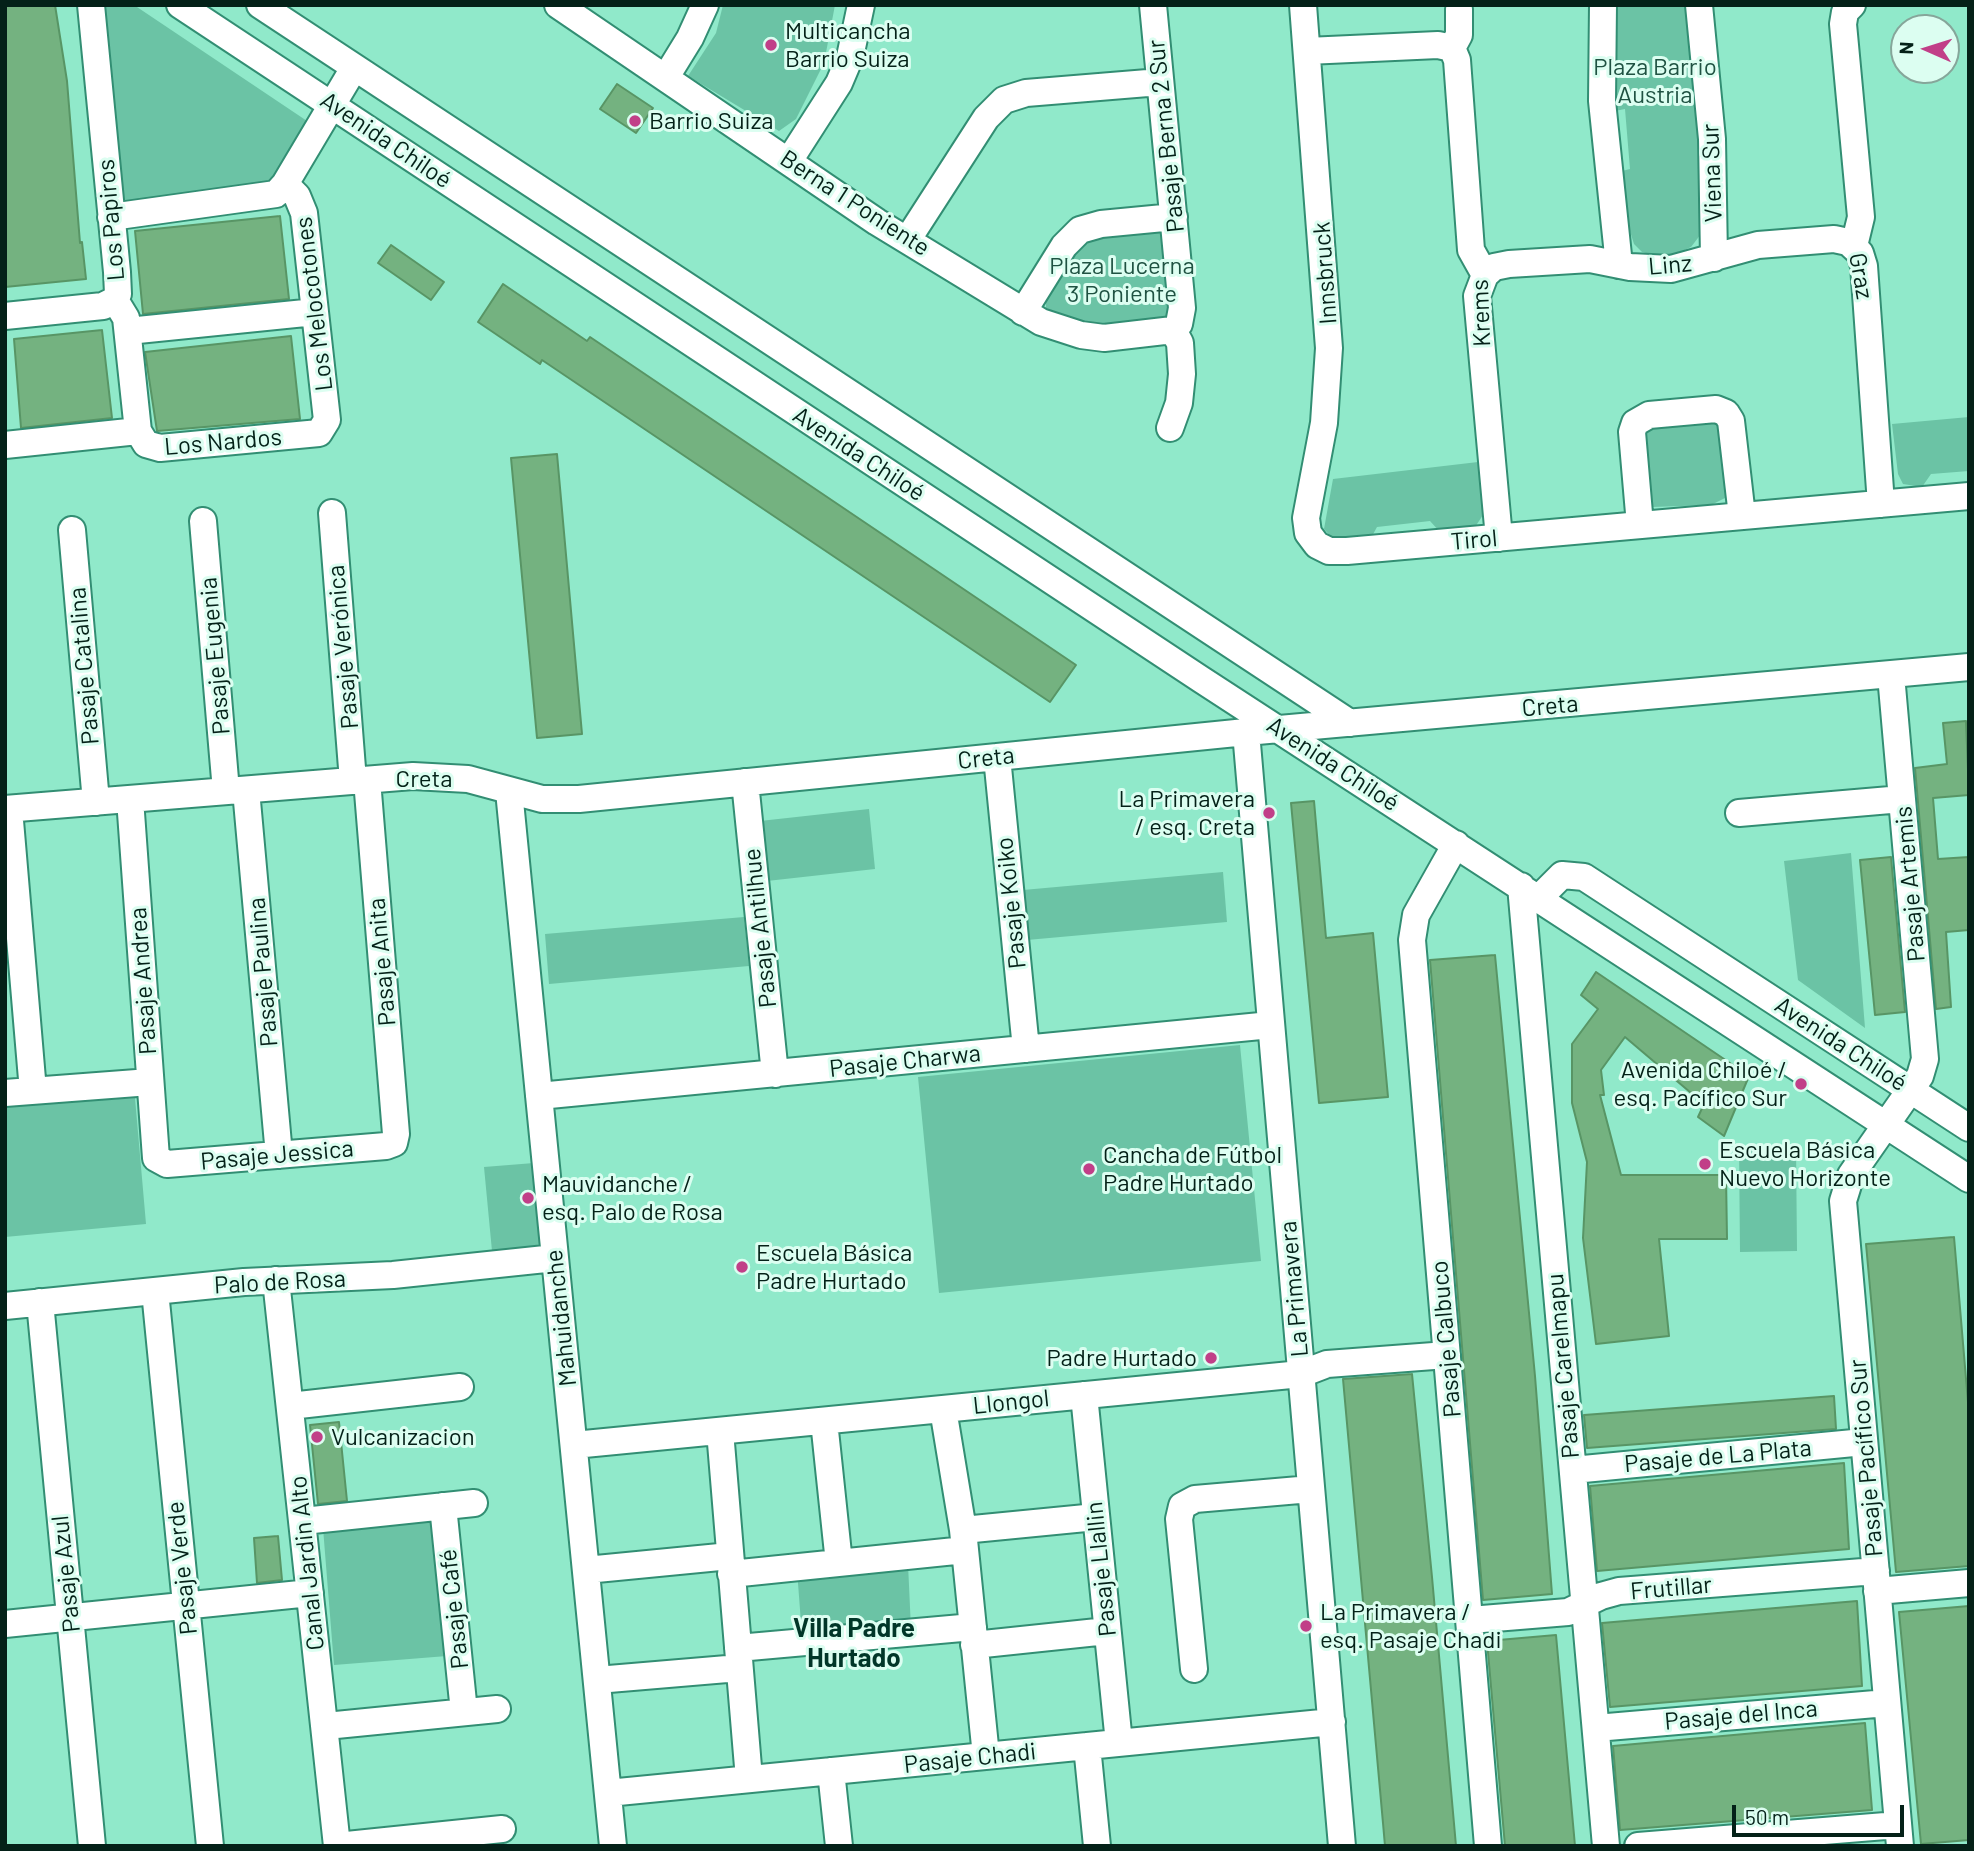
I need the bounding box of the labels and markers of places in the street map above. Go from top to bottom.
place label: Multicancha Barrio Suiza [785,17,911,73]
marker: Multicancha Barrio Suiza [763,37,779,53]
place label: Barrio Suiza [649,107,774,135]
marker: Barrio Suiza [627,113,643,129]
place label: La Primavera / esq. Creta [1119,785,1255,841]
marker: La Primavera / esq. Creta [1261,805,1277,821]
place label: Avenida Chiloé / esq. Pacífico Sur [1614,1056,1787,1112]
marker: Avenida Chiloé / esq. Pacífico Sur [1793,1076,1809,1092]
place label: Escuela Básica Nuevo Horizonte [1719,1136,1891,1192]
place label: Cancha de Fútbol Padre Hurtado [1103,1141,1282,1197]
marker: Escuela Básica Nuevo Horizonte [1697,1156,1713,1172]
marker: Cancha de Fútbol Padre Hurtado [1081,1161,1097,1177]
place label: Mauvidanche / esq. Palo de Rosa [542,1170,723,1226]
marker: Mauvidanche / esq. Palo de Rosa [520,1190,536,1206]
place label: Escuela Básica Padre Hurtado [756,1239,912,1295]
marker: Escuela Básica Padre Hurtado [734,1259,750,1275]
place label: Padre Hurtado [1046,1344,1197,1372]
marker: Padre Hurtado [1203,1350,1219,1366]
place label: Vulcanizacion [331,1423,475,1451]
marker: Vulcanizacion [309,1429,325,1445]
place label: La Primavera / esq. Pasaje Chadi [1320,1598,1502,1654]
marker: La Primavera / esq. Pasaje Chadi [1298,1618,1314,1634]

